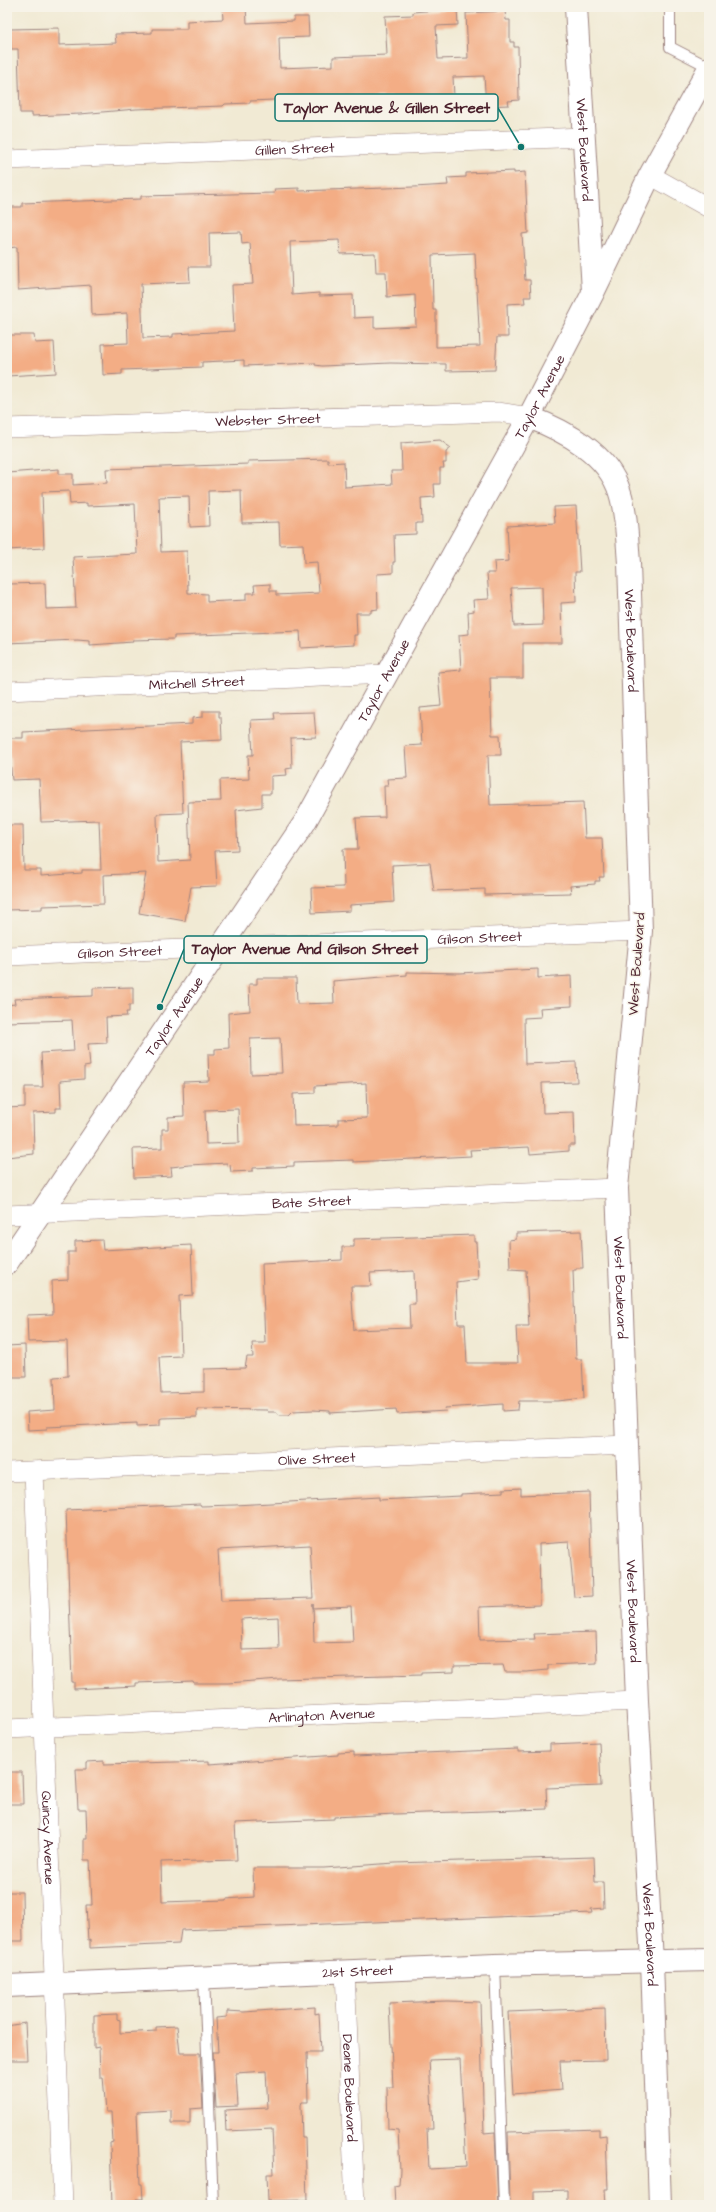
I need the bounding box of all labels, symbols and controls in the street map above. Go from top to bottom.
callout: Taylor Avenue & Gillen Street [275,94,498,121]
text: Taylor Avenue & Gillen Street [283,98,491,120]
street label: West Boulevard [570,98,597,202]
street label: Gillen Street [255,138,335,161]
street label: Taylor Avenue [510,351,571,443]
street label: Webster Street [215,409,321,432]
street label: West Boulevard [619,589,642,692]
street label: Taylor Avenue [353,635,415,726]
street label: Mitchell Street [148,671,246,696]
street label: West Boulevard [623,912,651,1016]
street label: Gilson Street [437,927,523,950]
callout: Taylor Avenue And Gilson Street [184,936,427,963]
text: Taylor Avenue And Gilson Street [191,939,419,961]
street label: Gilson Street [77,941,163,964]
street label: Taylor Avenue [141,972,209,1061]
street label: Bate Street [272,1191,352,1214]
street label: West Boulevard [608,1235,632,1339]
street label: Olive Street [278,1448,356,1471]
street label: West Boulevard [620,1559,644,1663]
street label: Arlington Avenue [268,1704,376,1728]
street label: Quincy Avenue [36,1790,59,1885]
street label: West Boulevard [637,1883,662,1986]
street label: 21st Street [322,1960,394,1983]
street label: Deane Boulevard [337,2034,361,2142]

